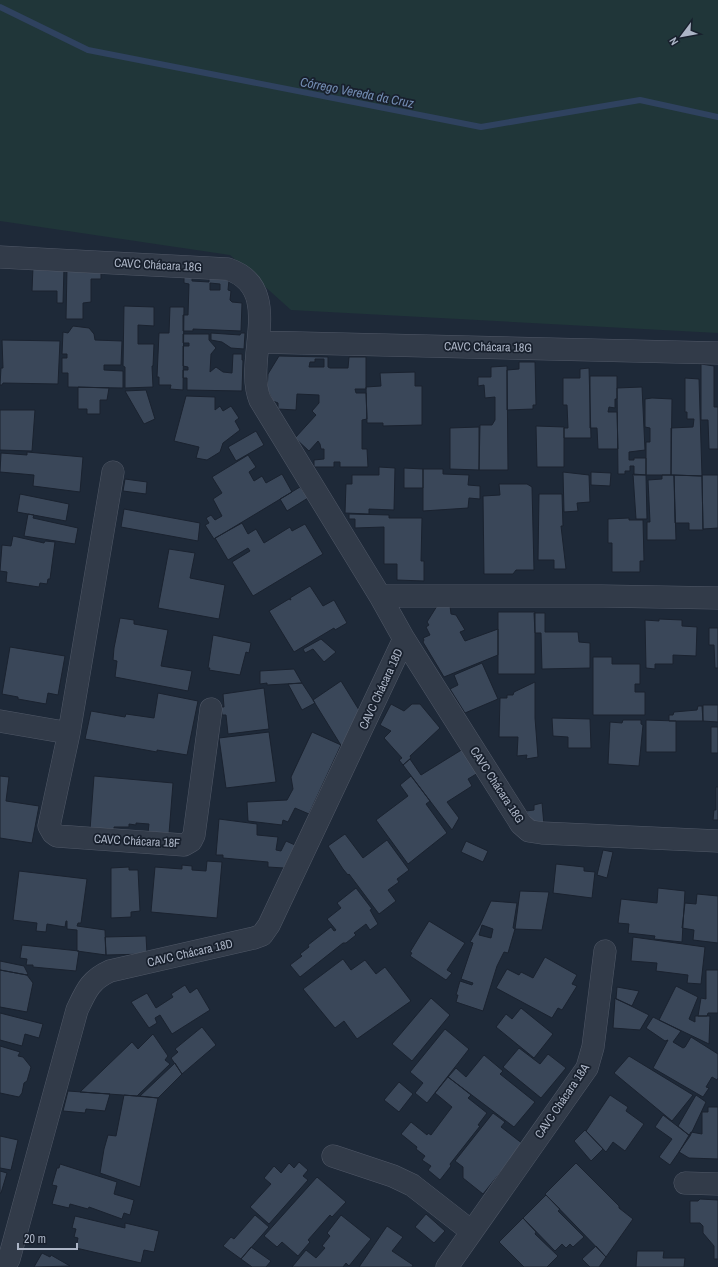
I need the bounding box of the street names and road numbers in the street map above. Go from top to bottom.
street label: CAVC Chácara 18G [114,255,202,275]
street label: CAVC Chácara 18G [444,338,532,356]
street label: CAVC Chácara 18D [355,646,407,732]
street label: CAVC Chácara 18G [466,744,528,826]
street label: CAVC Chácara 18F [94,831,180,851]
street label: CAVC Chácara 18D [146,935,234,971]
street label: CAVC Chácara 18A [531,1060,593,1141]

